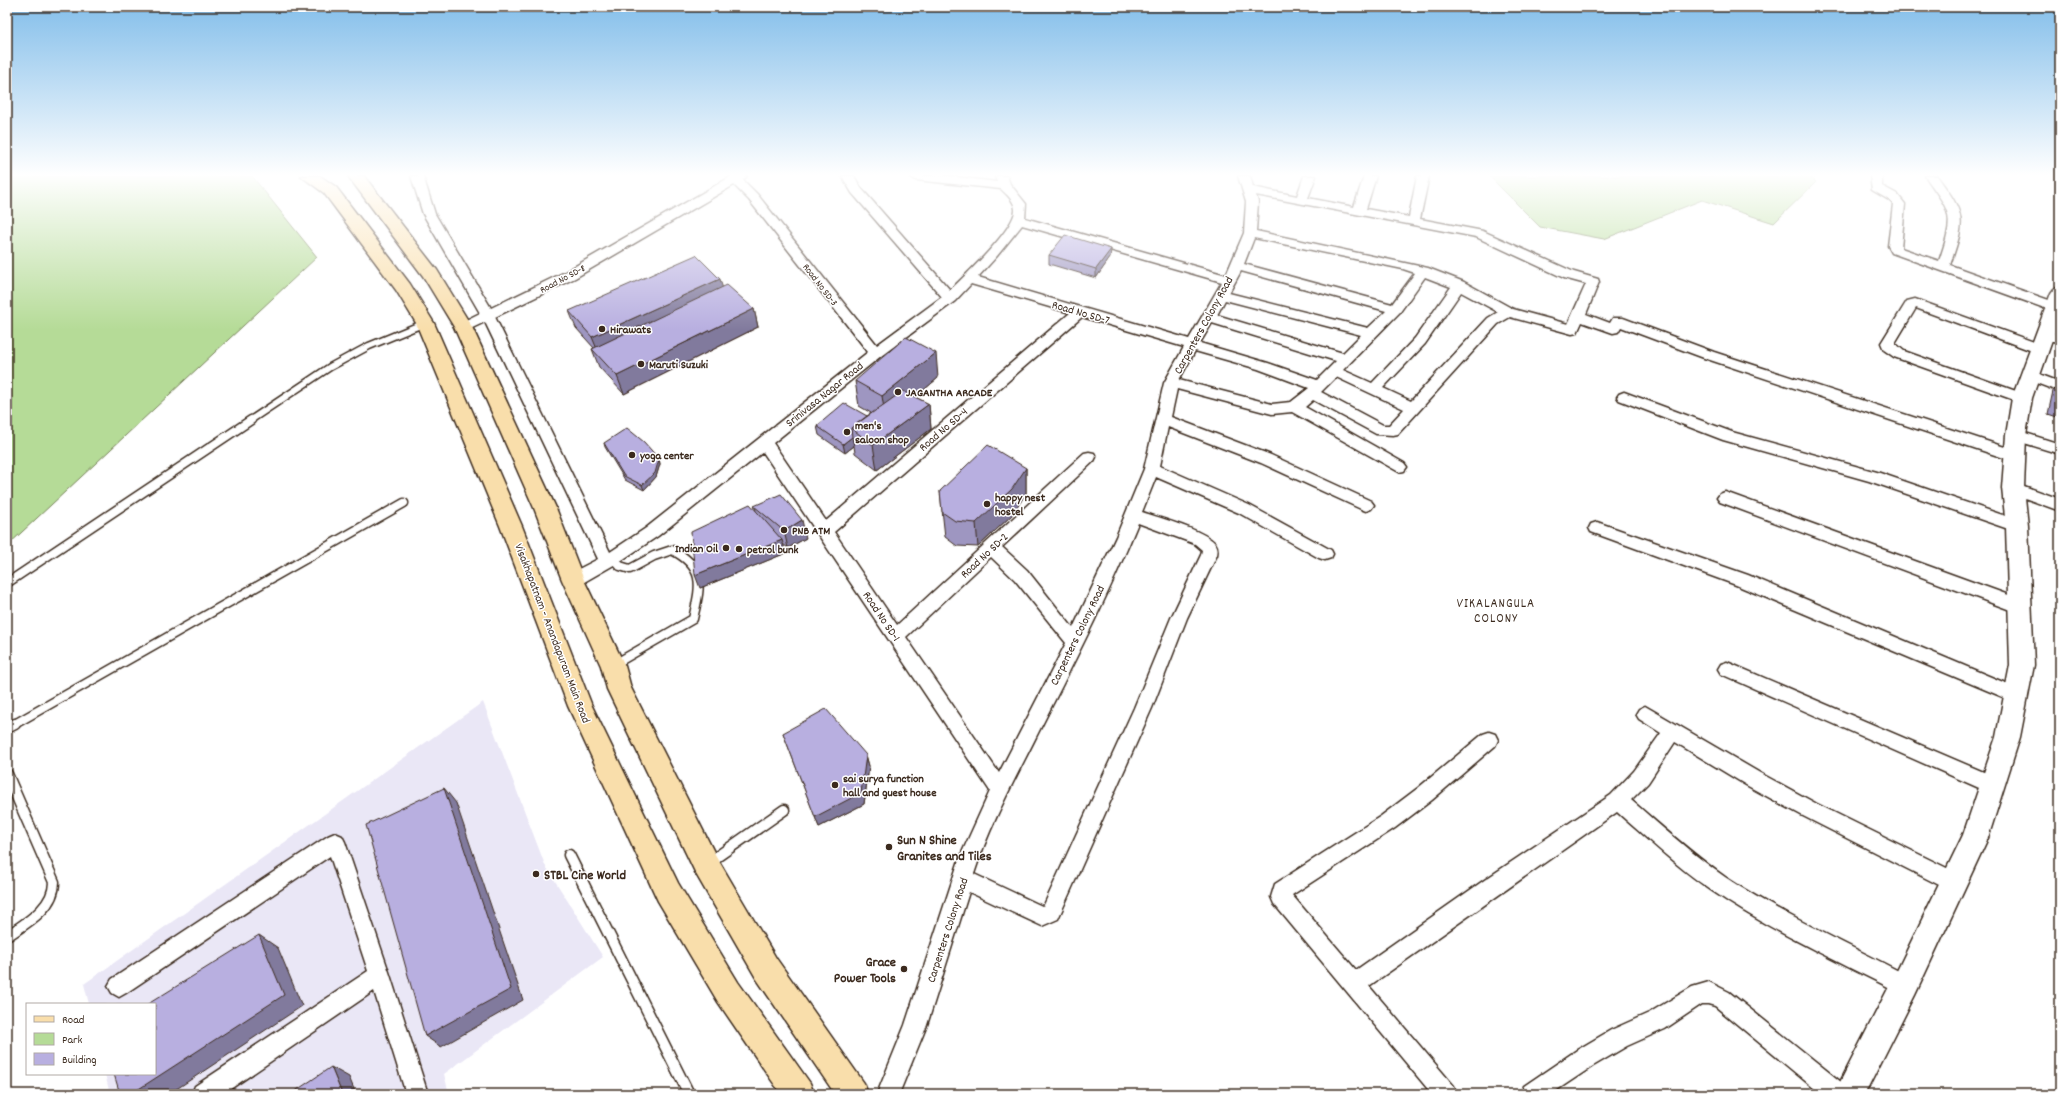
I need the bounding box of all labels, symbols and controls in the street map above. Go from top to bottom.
street label: Road No SD-3 [798,261,840,309]
street label: Road No SD-8 [538,262,588,298]
street label: Carpenters Colony Road [1170,274,1238,378]
street label: Road No SD-7 [1050,297,1112,330]
place label: Hirawats [610,322,651,339]
marker: Hirawats [597,324,607,334]
place label: Maruti Suzuki [649,357,709,374]
street label: Srinivasa Nagar Road [782,358,868,432]
marker: Maruti Suzuki [636,359,646,369]
place label: JAGANTHA ARCADE [906,385,993,402]
marker: JAGANTHA ARCADE [893,387,903,397]
street label: Road No SD-4 [916,404,972,456]
place label: men's saloon shop [855,418,909,449]
marker: men's saloon shop [842,427,852,437]
place label: yoga center [640,448,694,465]
marker: yoga center [627,450,637,460]
place label: happy nest hostel [995,490,1046,521]
marker: happy nest hostel [982,499,992,509]
place label: PNB ATM [792,523,830,540]
marker: PNB ATM [779,525,789,535]
street label: Road No SD-2 [957,529,1013,583]
street label: Visakhapatnam - Anandapuram Main Road [509,541,594,726]
place label: Indian Oil [675,541,718,558]
place label: petrol bunk [747,542,799,559]
marker: Indian Oil [721,543,731,553]
marker: petrol bunk [734,544,744,554]
street label: Carpenters Colony Road [1047,583,1110,689]
street label: Road No SD-1 [858,588,904,645]
district label: VIKALANGULA COLONY [1457,595,1535,629]
place label: sai surya function hall and guest house [843,771,937,802]
marker: sai surya function hall and guest house [830,780,840,790]
place label: Sun N Shine Granites and Tiles [897,831,992,867]
marker: Sun N Shine Granites and Tiles [884,842,894,852]
place label: STBL Cine World [544,866,626,886]
marker: STBL Cine World [531,869,541,879]
street label: Carpenters Colony Road [923,876,973,985]
place label: Grace Power Tools [834,953,896,989]
marker: Grace Power Tools [899,964,909,974]
legend [26,1003,156,1075]
text: Road [62,1012,84,1029]
text: Park [62,1032,83,1049]
text: Building [62,1052,97,1069]

